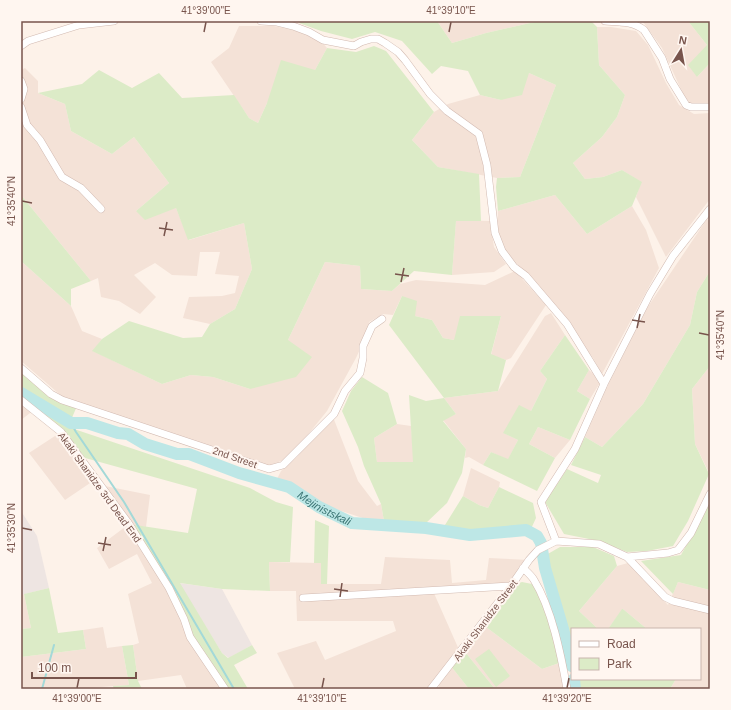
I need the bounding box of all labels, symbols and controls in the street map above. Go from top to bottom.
text: 41°39'00"E [181,5,231,16]
text: 41°39'10"E [426,5,476,16]
north arrow [661,30,701,70]
text: N [678,34,688,47]
text: 41°35'40"N [6,176,17,226]
text: 41°35'40"N [715,310,726,360]
street label: Akaki Shanidze 3rd Dead End [56,430,143,544]
street label: 2nd Street [211,445,259,470]
water label: Mejinistskali [295,489,354,528]
text: 41°35'30"N [6,503,17,553]
street label: Akaki Shanidze Street [451,578,520,663]
legend [571,628,701,680]
text: Road [607,637,636,651]
scale bar [32,654,136,680]
text: Park [607,657,633,671]
text: 100 m [38,661,71,675]
text: 41°39'00"E [52,693,102,704]
text: 41°39'10"E [297,693,347,704]
text: 41°39'20"E [542,693,592,704]

